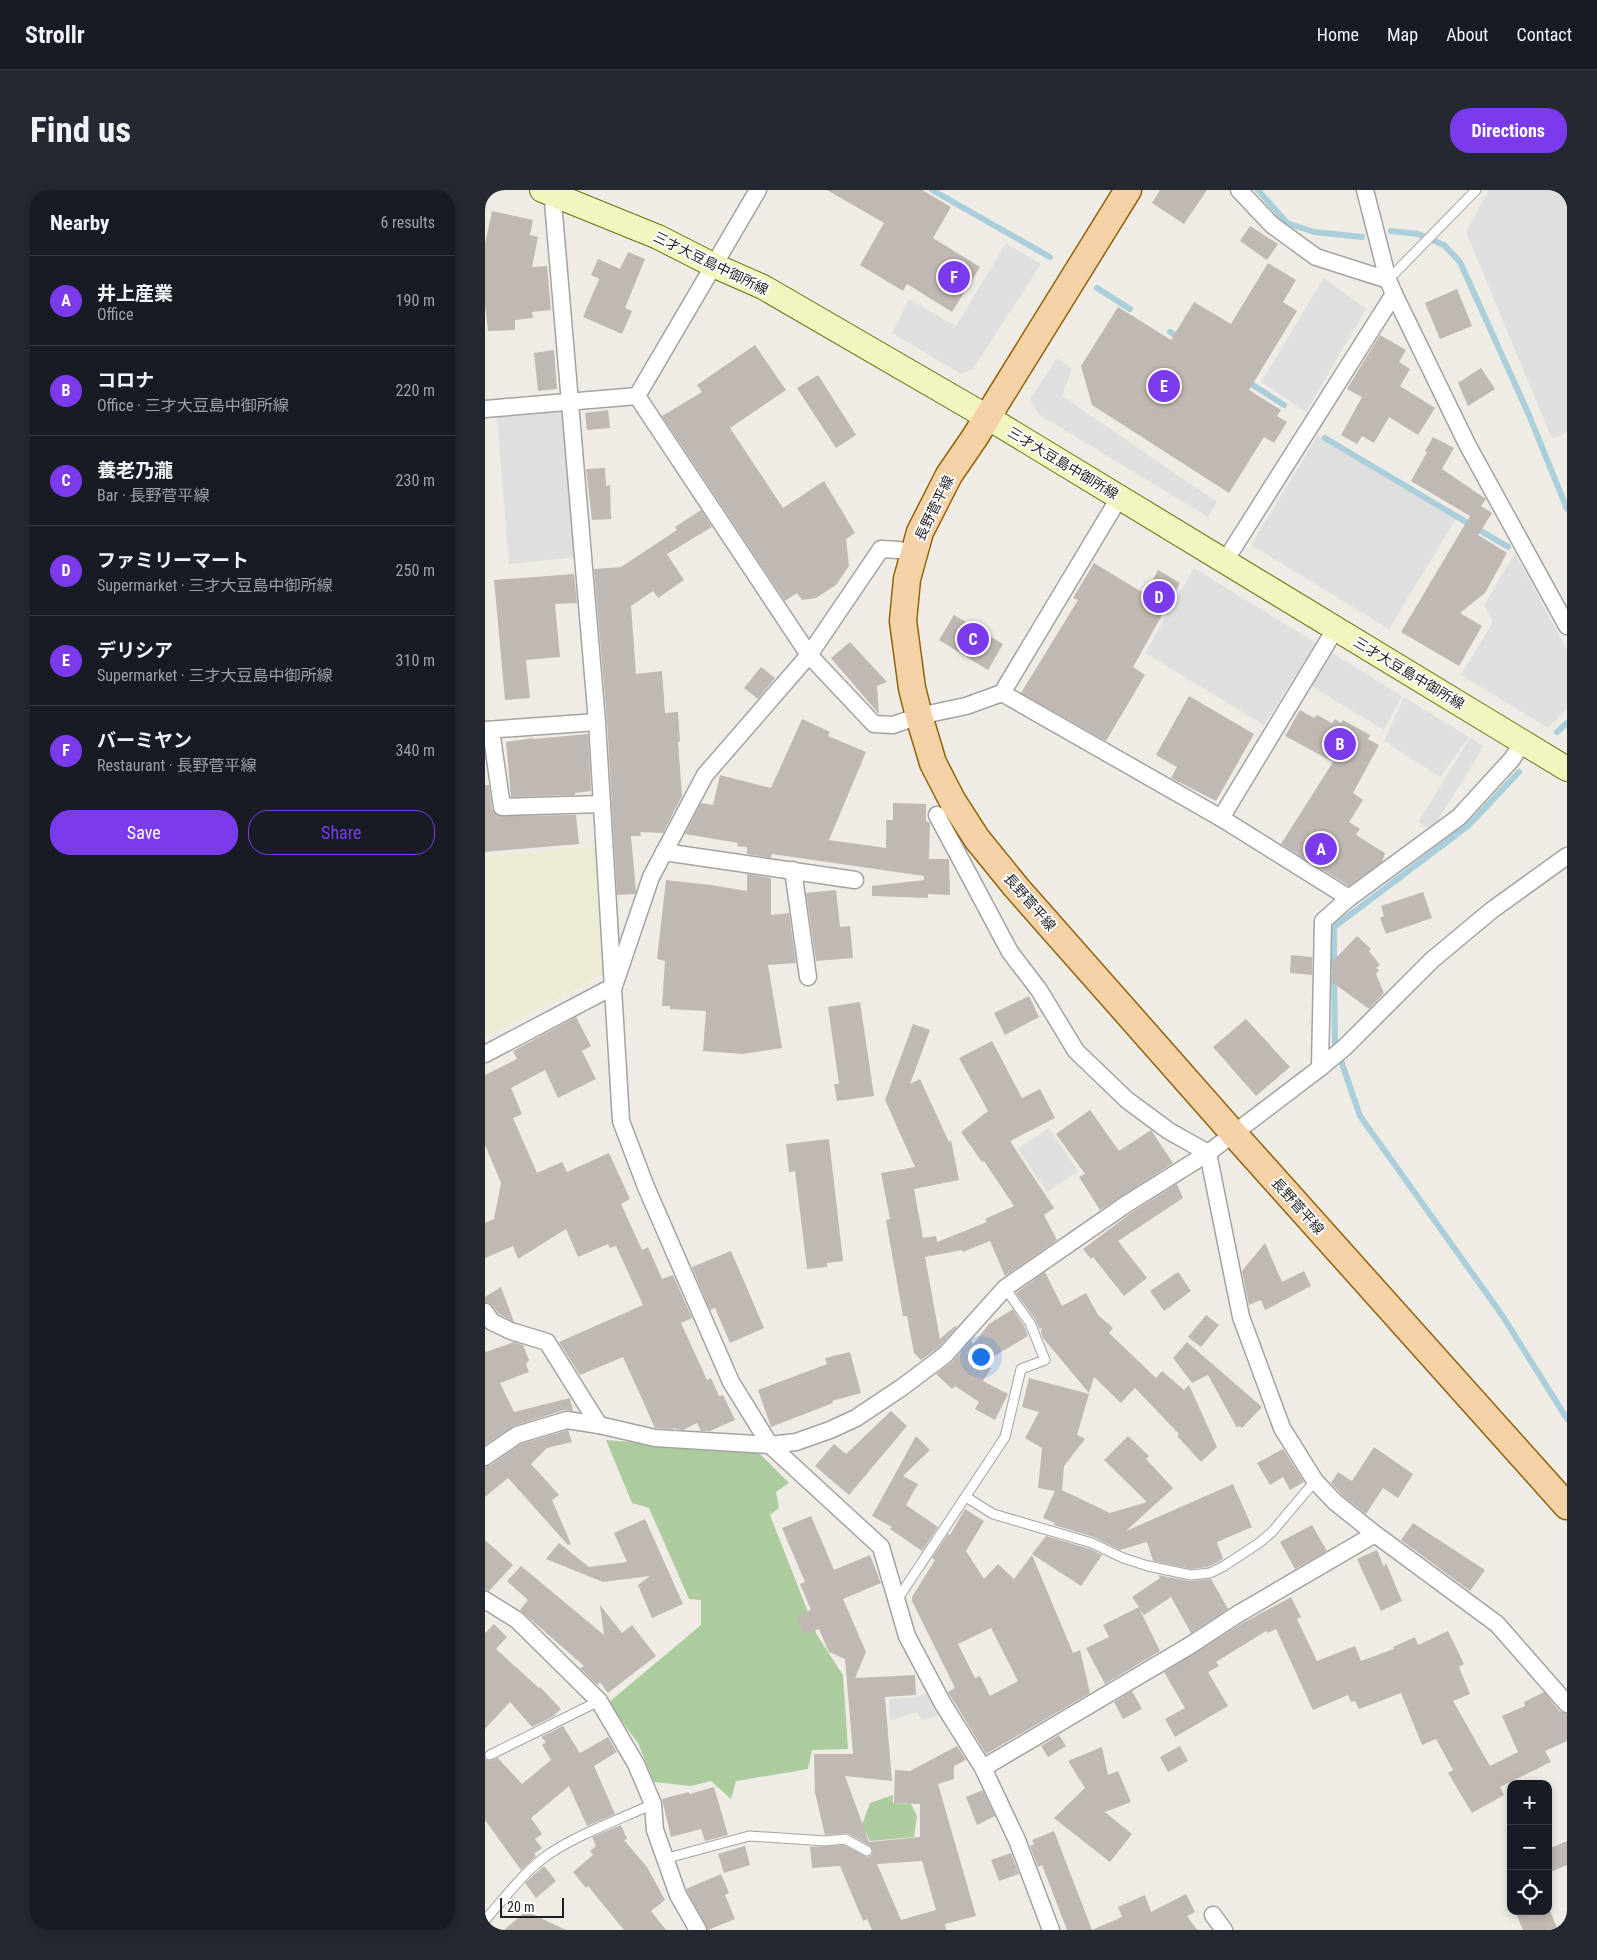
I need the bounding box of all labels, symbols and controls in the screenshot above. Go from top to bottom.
text: Strollr [25,21,85,49]
text: Home [1317,24,1359,45]
text: Map [1387,24,1418,45]
text: About [1446,24,1488,45]
text: Contact [1516,24,1572,45]
button: Directions [1450,108,1567,153]
text: Find us [30,110,131,151]
text: Nearby [50,211,109,235]
text: 6 results [380,213,435,232]
street label: 三才大豆島中御所線 [651,228,771,298]
pin: F [938,258,970,296]
text: 井上産業 [97,282,173,305]
text: A [61,291,71,310]
text: 190 m [396,291,435,310]
text: Office [97,305,133,324]
pin: E [1148,367,1180,405]
text: コロナ [97,369,154,392]
text: B [62,381,70,400]
text: 220 m [396,381,435,400]
text: Office · 三才大豆島中御所線 [97,396,289,415]
street label: 三才大豆島中御所線 [1005,424,1121,502]
text: 養老乃瀧 [97,459,173,482]
text: C [61,471,71,490]
text: 230 m [396,471,435,490]
street label: 長野菅平線 [911,473,957,543]
text: Bar · 長野菅平線 [97,486,210,505]
text: ファミリーマート [97,549,249,572]
text: D [61,561,71,580]
text: 250 m [396,561,435,580]
text: Supermarket · 三才大豆島中御所線 [97,576,332,595]
pin: D [1143,578,1175,616]
pin: C [957,620,989,658]
street label: 三才大豆島中御所線 [1351,634,1467,712]
text: デリシア [97,639,173,662]
text: E [62,651,70,670]
text: 310 m [396,651,435,670]
text: Supermarket · 三才大豆島中御所線 [97,666,332,685]
pin: B [1324,725,1356,763]
text: バーミヤン [97,729,192,752]
text: F [62,741,70,760]
text: 340 m [396,741,435,760]
text: Restaurant · 長野菅平線 [97,756,256,775]
button: Save [50,810,238,855]
button: Share [248,810,435,855]
pin: A [1305,830,1337,868]
street label: 長野菅平線 [1001,870,1059,934]
street label: 長野菅平線 [1269,1175,1327,1237]
your location [968,1344,994,1370]
map controls [1507,1780,1552,1915]
button: + [1507,1780,1552,1825]
button: − [1507,1825,1552,1870]
button: locate [1507,1870,1552,1915]
scale bar [500,1895,564,1918]
text: 20 m [507,1899,535,1915]

